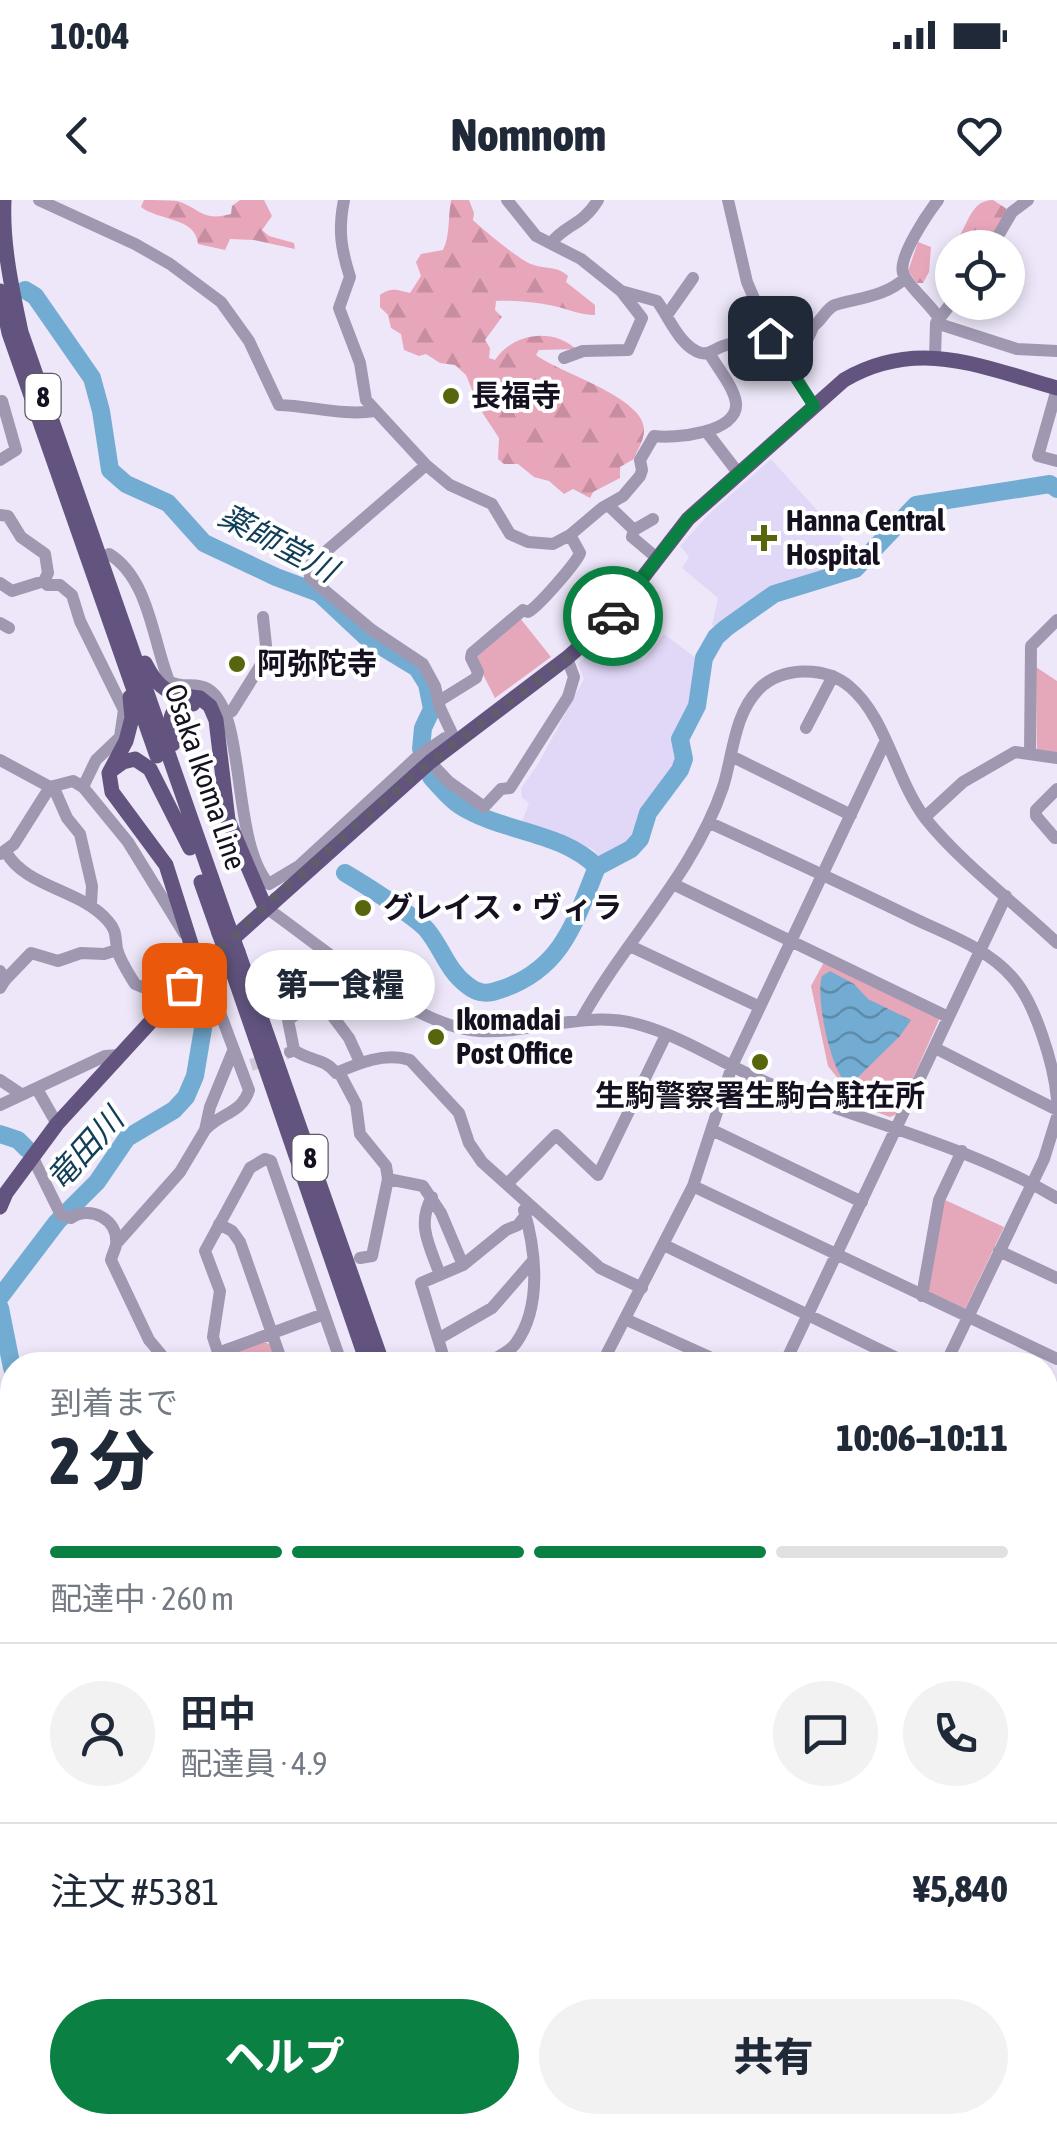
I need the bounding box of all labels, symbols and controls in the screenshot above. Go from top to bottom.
text: 10:04 [50,14,130,57]
icon: back [50,108,105,163]
icon: heart [952,108,1007,163]
text: Nomnom [451,109,606,161]
map controls [935,230,1025,320]
button: locate [935,230,1025,320]
pin [728,296,813,381]
icon: home [743,311,798,366]
road number: 8 [26,374,60,420]
place label: 長福寺 [471,378,561,412]
marker: 長福寺 [440,385,462,407]
water label: 薬師堂川 [213,496,346,590]
place label: Hanna Central Hospital [786,503,946,571]
marker: Hanna Central Hospital [751,525,777,551]
courier [563,566,663,666]
icon: car [586,589,641,644]
place label: 阿弥陀寺 [257,646,377,680]
marker: 阿弥陀寺 [226,653,248,675]
street label: Osaka Ikoma Line [158,679,254,874]
place label: グレイス・ヴィラ [383,890,622,924]
marker: グレイス・ヴィラ [352,897,374,919]
pin [142,943,227,1028]
callout: 第一食糧 [244,950,434,1020]
icon: bag [157,958,212,1013]
text: 第一食糧 [276,966,404,1003]
place label: Ikomadai Post Office [456,1002,573,1070]
marker: Ikomadai Post Office [425,1026,447,1048]
marker: 生駒警察署生駒台駐在所 [749,1051,771,1073]
place label: 生駒警察署生駒台駐在所 [595,1078,925,1112]
water label: 竜田川 [39,1098,132,1197]
road number: 8 [292,1135,328,1181]
text: 到着まで [50,1384,178,1421]
text: 10:06–10:11 [836,1416,1008,1459]
text: 2 分 [50,1423,154,1498]
text: 配達中 · 260 m [50,1580,234,1617]
button: person [50,1681,155,1786]
button: chat [773,1681,878,1786]
button: phone [903,1681,1008,1786]
text: 田中 [180,1692,256,1735]
text: 配達員 · 4.9 [180,1745,327,1782]
text: ¥5,840 [913,1867,1008,1910]
text: 注文 #5381 [50,1870,219,1913]
button: ヘルプ [50,1999,519,2114]
button: 共有 [539,1999,1008,2114]

